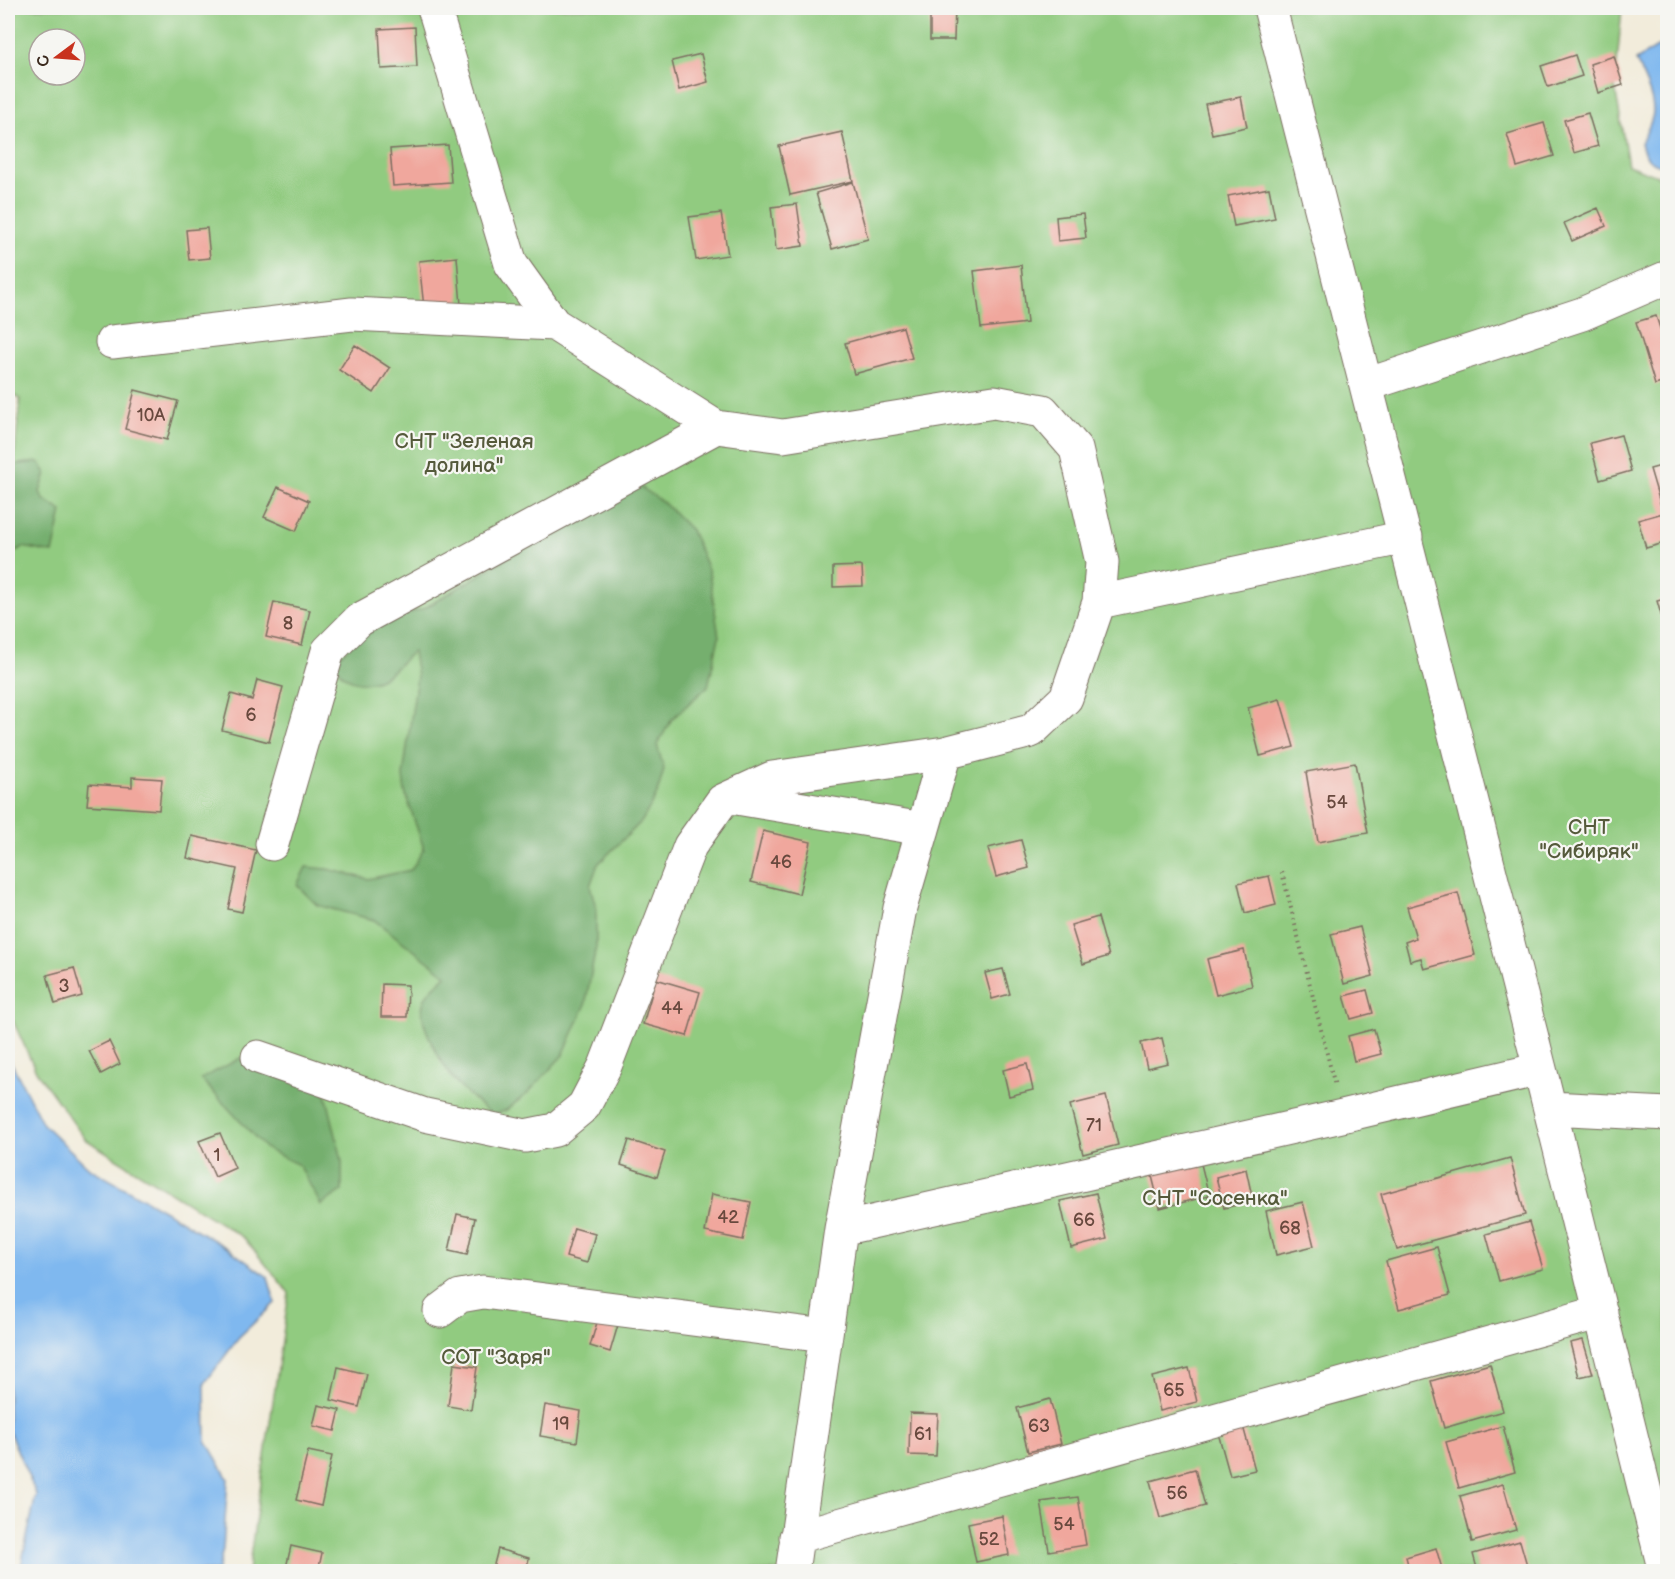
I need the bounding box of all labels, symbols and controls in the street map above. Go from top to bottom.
north arrow [27,27,87,87]
text: С [33,53,55,69]
house number: 10А [137,405,165,426]
park label: СНТ "Зеленая долина" [394,429,534,478]
house number: 8 [283,613,293,634]
house number: 6 [246,705,257,726]
house number: 54 [1326,792,1348,813]
park label: СНТ "Сибиряк" [1539,815,1639,864]
house number: 46 [770,852,792,873]
house number: 3 [58,976,70,997]
house number: 44 [661,998,683,1019]
house number: 71 [1086,1115,1102,1136]
house number: 1 [214,1145,220,1166]
park label: СНТ "Сосенка" [1142,1186,1288,1211]
house number: 42 [717,1207,739,1228]
house number: 66 [1073,1210,1095,1231]
house number: 68 [1279,1218,1301,1239]
park label: СОТ "Заря" [441,1345,551,1370]
house number: 65 [1163,1380,1185,1401]
house number: 19 [552,1414,570,1435]
house number: 63 [1028,1416,1050,1437]
house number: 61 [914,1424,932,1445]
house number: 56 [1166,1483,1188,1504]
house number: 54 [1053,1514,1075,1535]
house number: 52 [979,1529,1000,1550]

